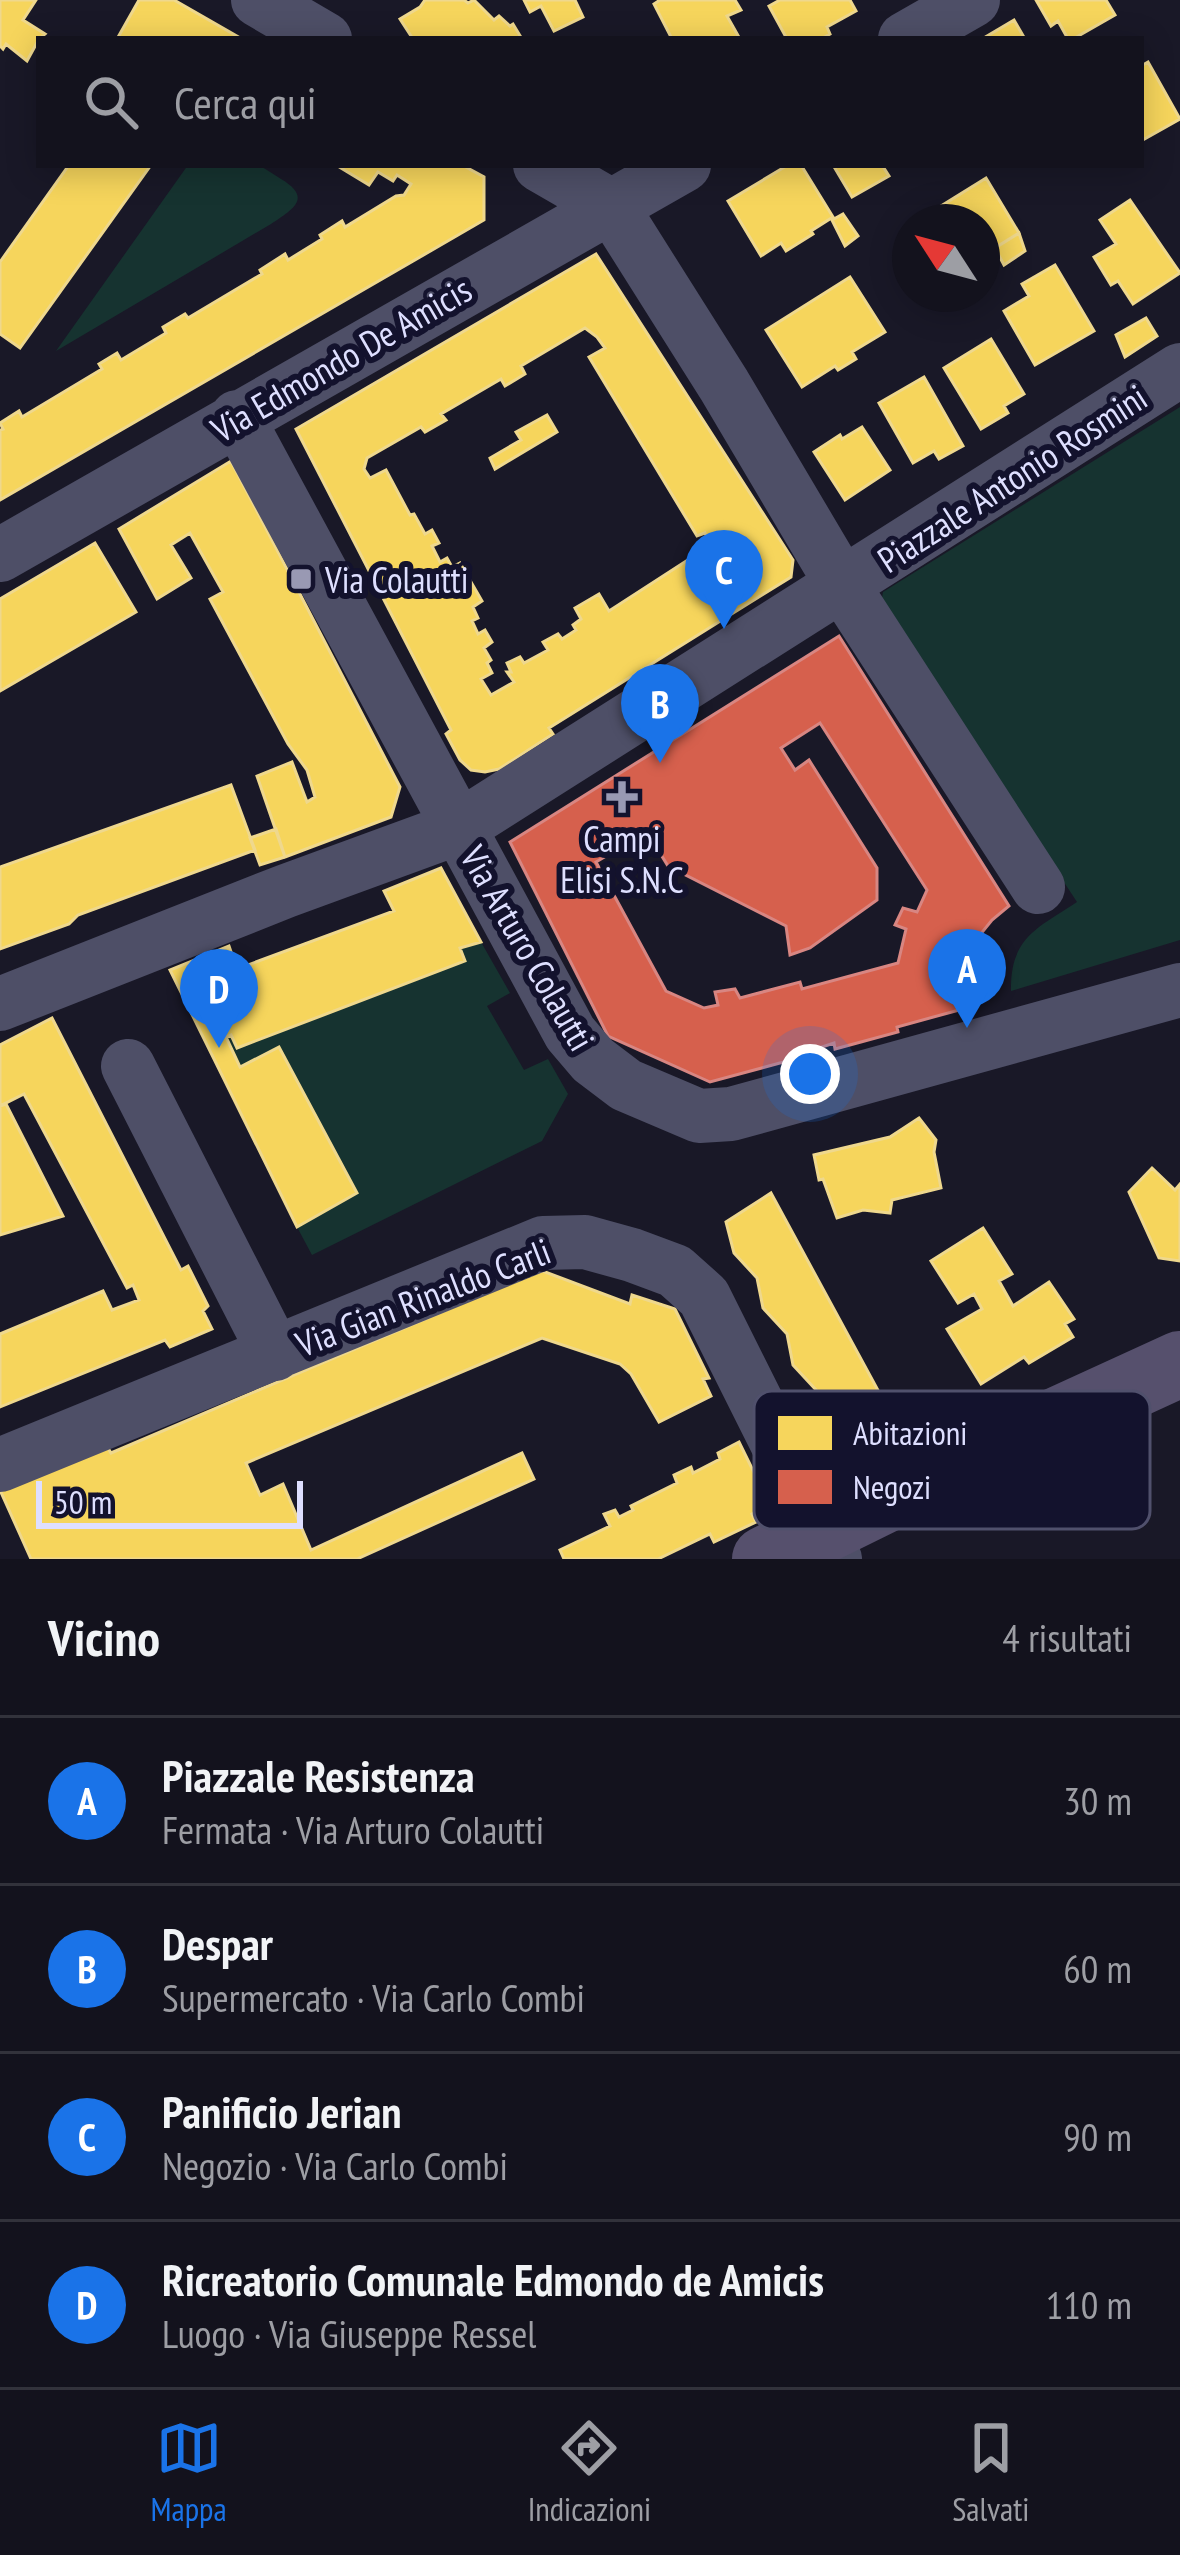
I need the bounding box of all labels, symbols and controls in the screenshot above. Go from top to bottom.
search box [36,36,1144,168]
icon: search [78,69,144,135]
text: Cerca qui [174,73,317,131]
north arrow [892,204,1000,312]
street label: Via Edmondo De Amicis [202,265,479,453]
street label: Piazzale Antonio Rosmini [868,373,1156,583]
pin: C [685,530,763,629]
place label: Via Colautti [324,556,469,603]
marker: Via Colautti [288,566,314,592]
pin: B [621,664,699,763]
marker: Campi Elisi S.N.C [609,784,635,810]
place label: Campi Elisi S.N.C [560,815,684,903]
street label: Via Arturo Colautti [450,836,606,1059]
pin: A [928,929,1006,1028]
pin: D [180,949,258,1048]
your location [780,1044,840,1104]
street label: Via Gian Rinaldo Carli [288,1227,557,1367]
legend [754,1391,1150,1529]
text: Abitazioni [853,1411,967,1454]
text: Negozi [853,1465,931,1508]
scale bar [36,1475,303,1528]
text: 50 m [54,1480,112,1523]
text: Vicino [48,1604,160,1670]
text: 4 risultati [1002,1612,1132,1663]
text: Piazzale Resistenza [162,1746,474,1804]
text: A [77,1775,97,1826]
text: 30 m [1063,1775,1132,1826]
text: Fermata · Via Arturo Colautti [162,1804,544,1855]
text: Despar [162,1914,273,1972]
text: B [77,1943,97,1994]
text: 60 m [1063,1943,1132,1994]
text: Supermercato · Via Carlo Combi [162,1972,585,2023]
text: Panificio Jerian [162,2082,402,2140]
text: C [78,2111,96,2162]
text: 90 m [1063,2111,1132,2162]
text: Negozio · Via Carlo Combi [162,2140,508,2191]
text: Ricreatorio Comunale Edmondo de Amicis [162,2250,824,2308]
text: D [77,2279,97,2330]
text: 110 m [1046,2279,1132,2330]
text: Luogo · Via Giuseppe Ressel [162,2308,536,2359]
tab: Mappa [151,2415,227,2530]
tab: Indicazioni [528,2415,651,2530]
tab: Salvati [952,2415,1029,2530]

